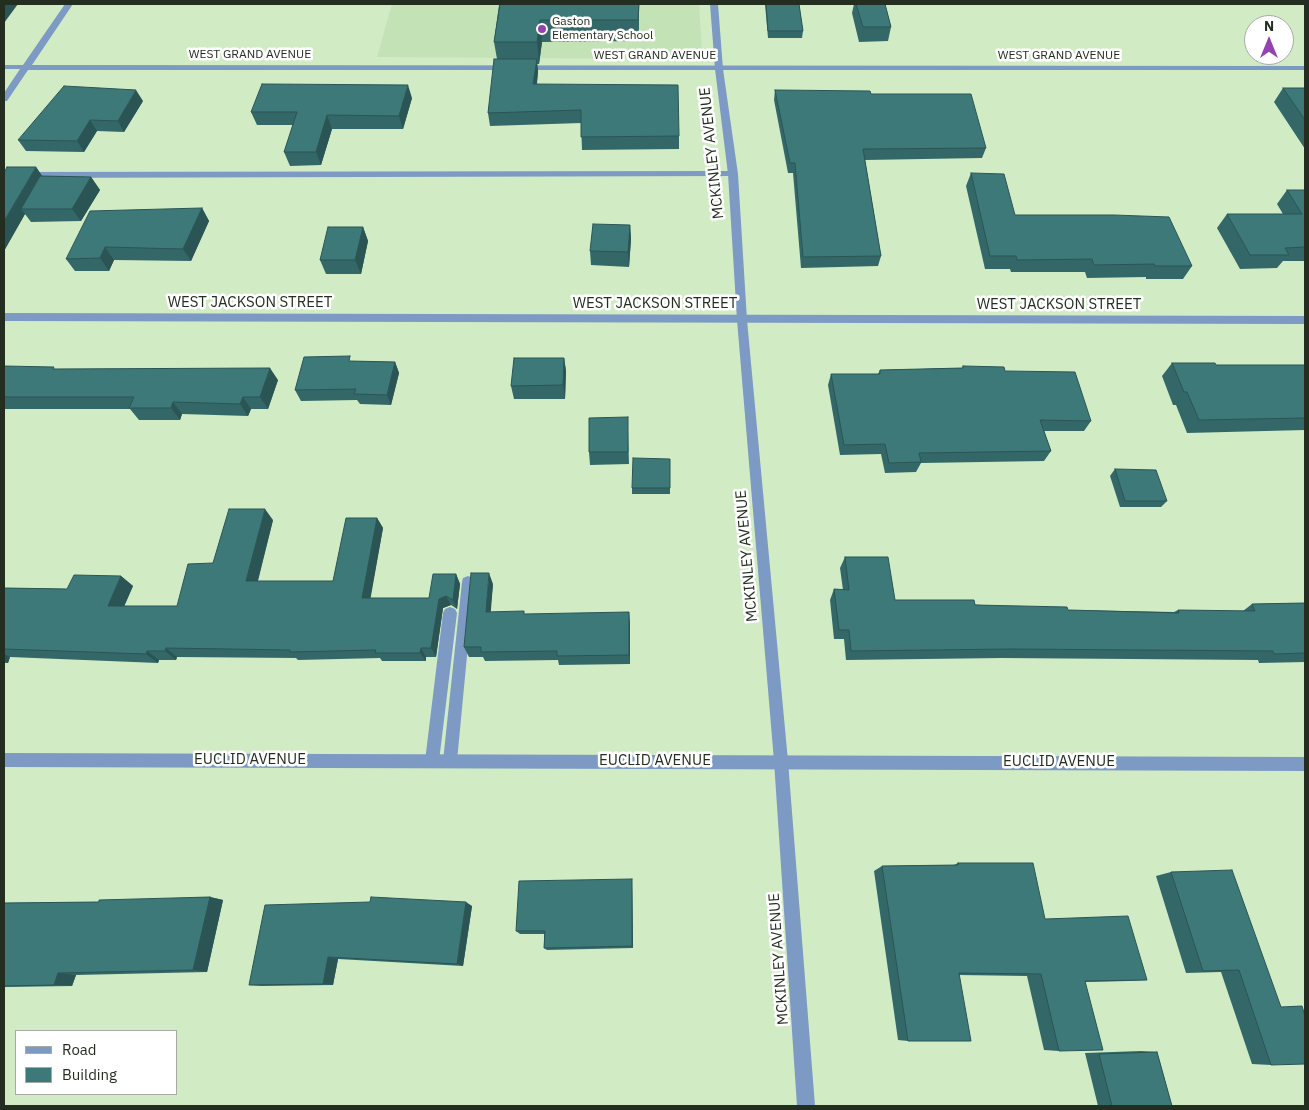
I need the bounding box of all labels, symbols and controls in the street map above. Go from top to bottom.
place label: Gaston Elementary School [552,15,653,43]
north arrow [1244,15,1294,65]
text: N [1264,17,1274,35]
marker: Gaston Elementary School [536,23,548,35]
street label: WEST GRAND AVENUE [189,48,311,62]
street label: WEST GRAND AVENUE [594,49,716,63]
street label: WEST GRAND AVENUE [998,49,1120,63]
street label: MCKINLEY AVENUE [696,86,728,220]
street label: WEST JACKSON STREET [168,294,332,312]
street label: WEST JACKSON STREET [573,295,737,313]
street label: WEST JACKSON STREET [977,296,1141,314]
street label: MCKINLEY AVENUE [732,489,762,623]
street label: EUCLID AVENUE [194,751,306,769]
street label: EUCLID AVENUE [599,752,711,770]
street label: EUCLID AVENUE [1003,753,1115,771]
street label: MCKINLEY AVENUE [765,892,793,1026]
legend [15,1030,178,1095]
text: Road [62,1040,97,1059]
text: Building [62,1065,117,1084]

